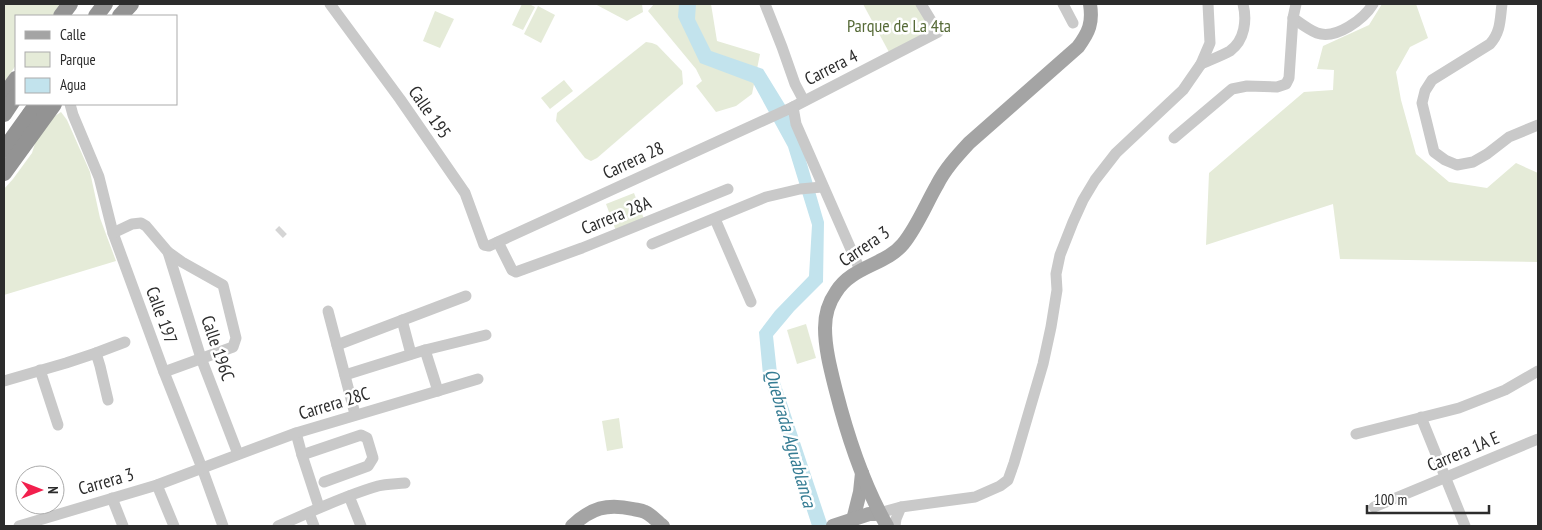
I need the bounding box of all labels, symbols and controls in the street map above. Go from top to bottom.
park label: Parque de La 4ta [847,14,951,37]
legend [15,15,178,105]
text: Calle [60,25,86,44]
street label: Carrera 4 [801,44,861,90]
text: Parque [60,50,96,69]
text: Agua [60,75,86,94]
street label: Calle 195 [404,81,456,143]
street label: Carrera 28 [599,136,667,184]
street label: Carrera 28A [578,190,655,239]
street label: Carrera 3 [834,221,894,271]
street label: Calle 197 [141,283,183,347]
street label: Calle 196C [196,312,240,384]
water label: Quebrada Aguablanca [760,366,823,511]
street label: Carrera 28C [296,381,372,425]
street label: Carrera 1A E [1424,426,1502,476]
street label: Carrera 3 [76,462,136,500]
north arrow [15,465,65,515]
scale bar [1367,482,1490,514]
text: N [44,486,62,494]
text: 100 m [1374,490,1407,509]

